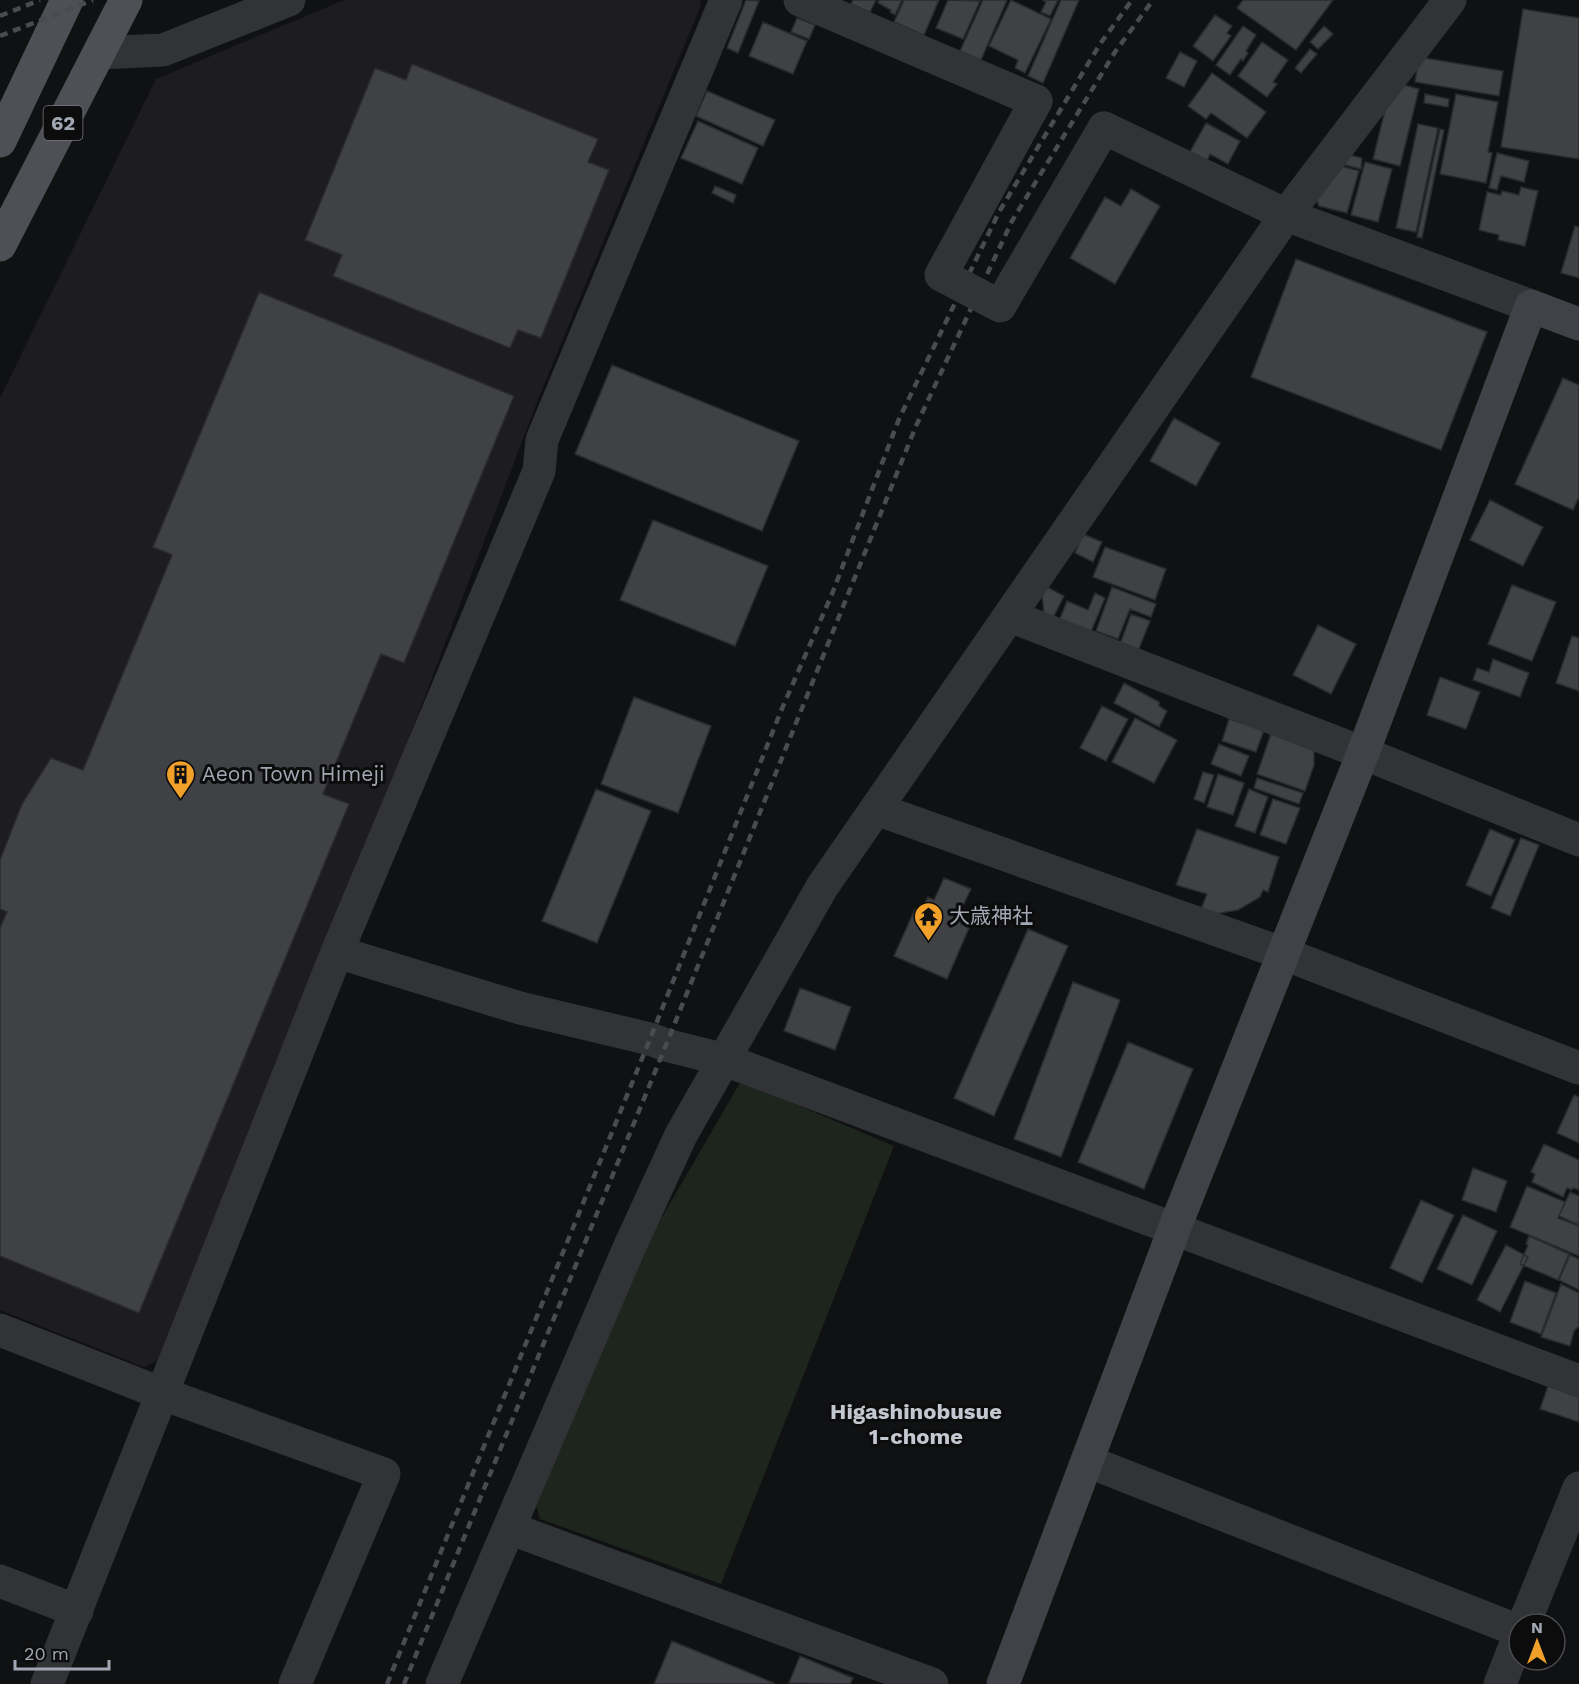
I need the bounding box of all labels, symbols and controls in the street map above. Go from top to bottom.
road number: 62 [44,106,82,140]
building icon: Aeon Town Himeji [165,758,197,800]
place label: Aeon Town Himeji [202,761,385,786]
temple icon: 大歳神社 [912,900,944,942]
place label: 大歳神社 [949,903,1033,928]
district label: Higashinobusue 1-chome [830,1399,1002,1449]
north arrow [1507,1612,1567,1672]
text: N [1531,1618,1543,1637]
scale bar [15,1633,110,1671]
text: 20 m [24,1643,69,1664]

